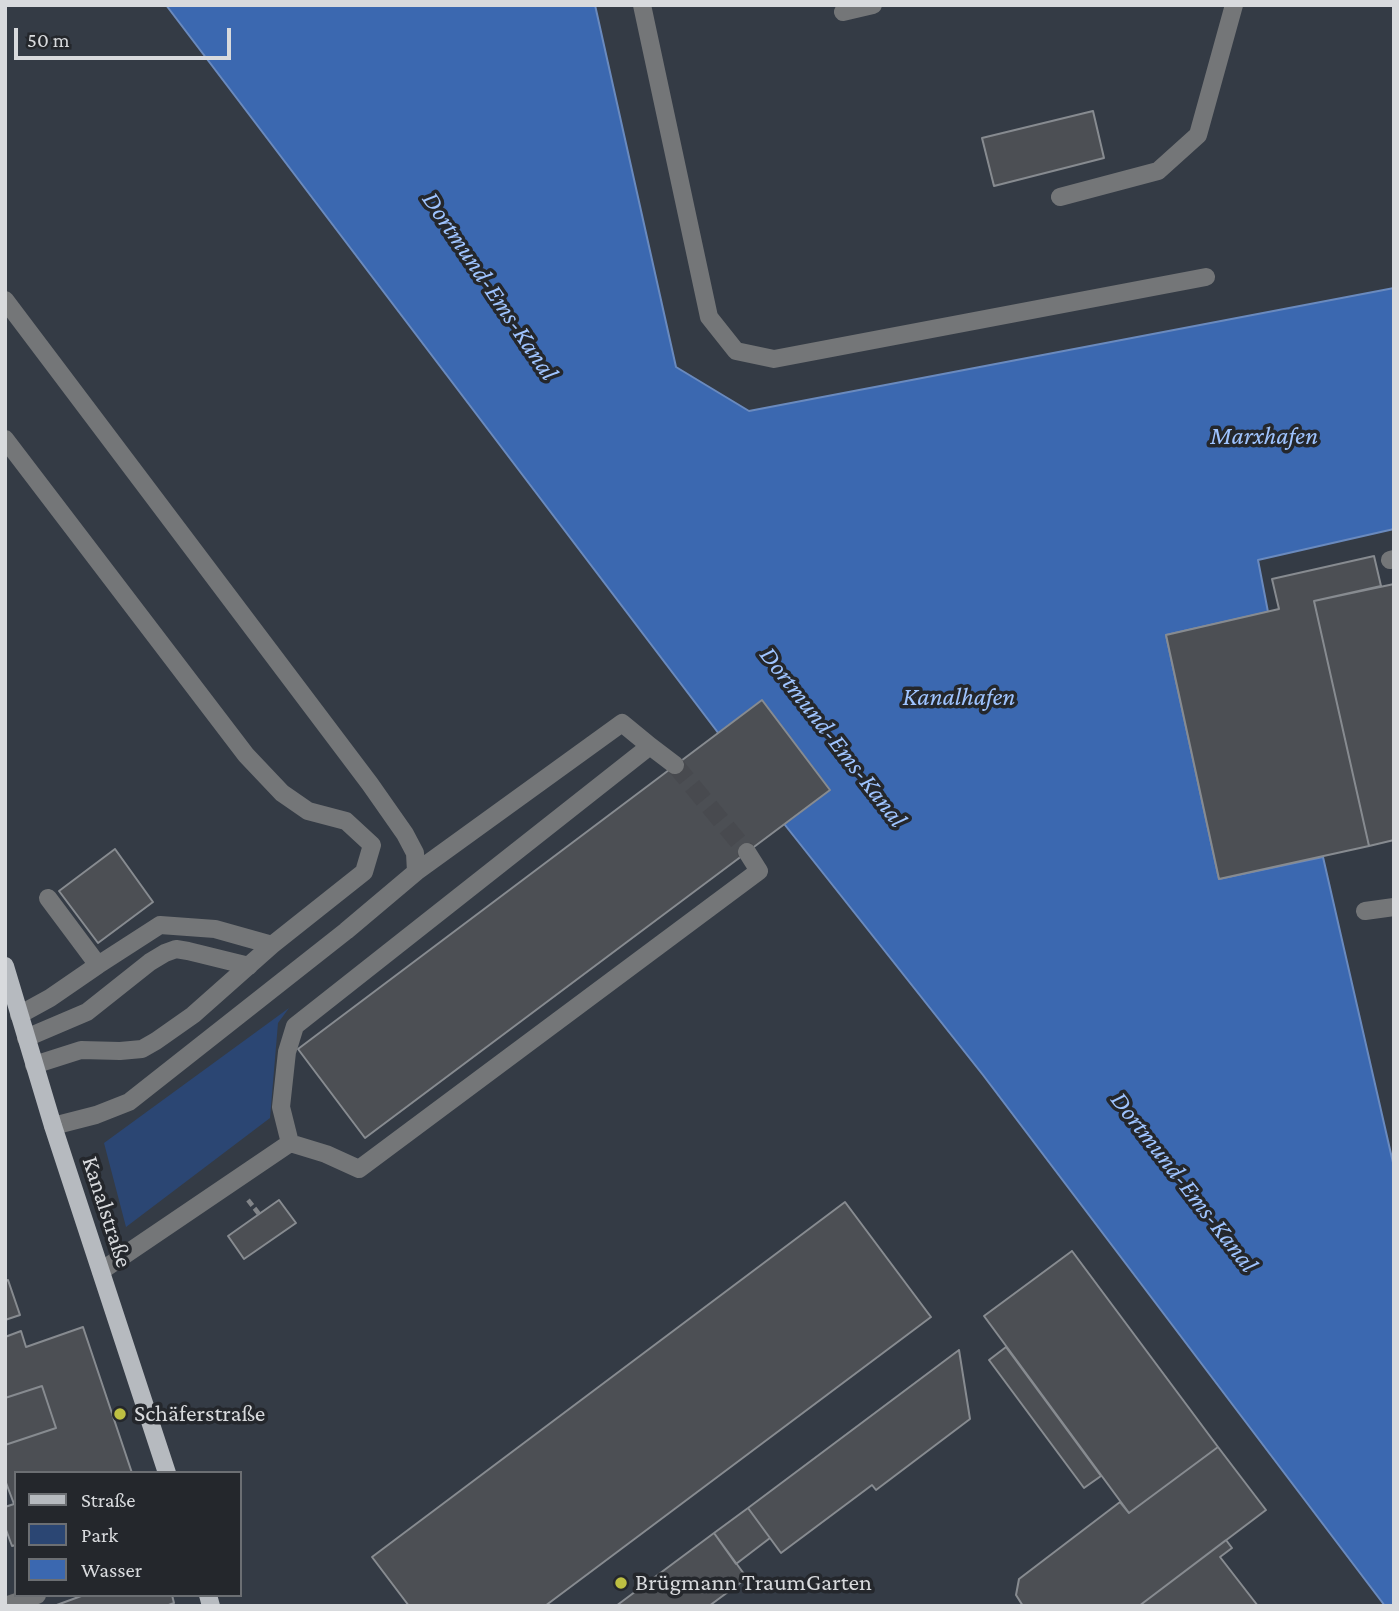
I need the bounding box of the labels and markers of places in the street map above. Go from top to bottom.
place label: Schäferstraße [134,1400,265,1428]
marker: Schäferstraße [112,1406,128,1422]
place label: Brügmann TraumGarten [635,1569,872,1597]
marker: Brügmann TraumGarten [613,1575,629,1591]

